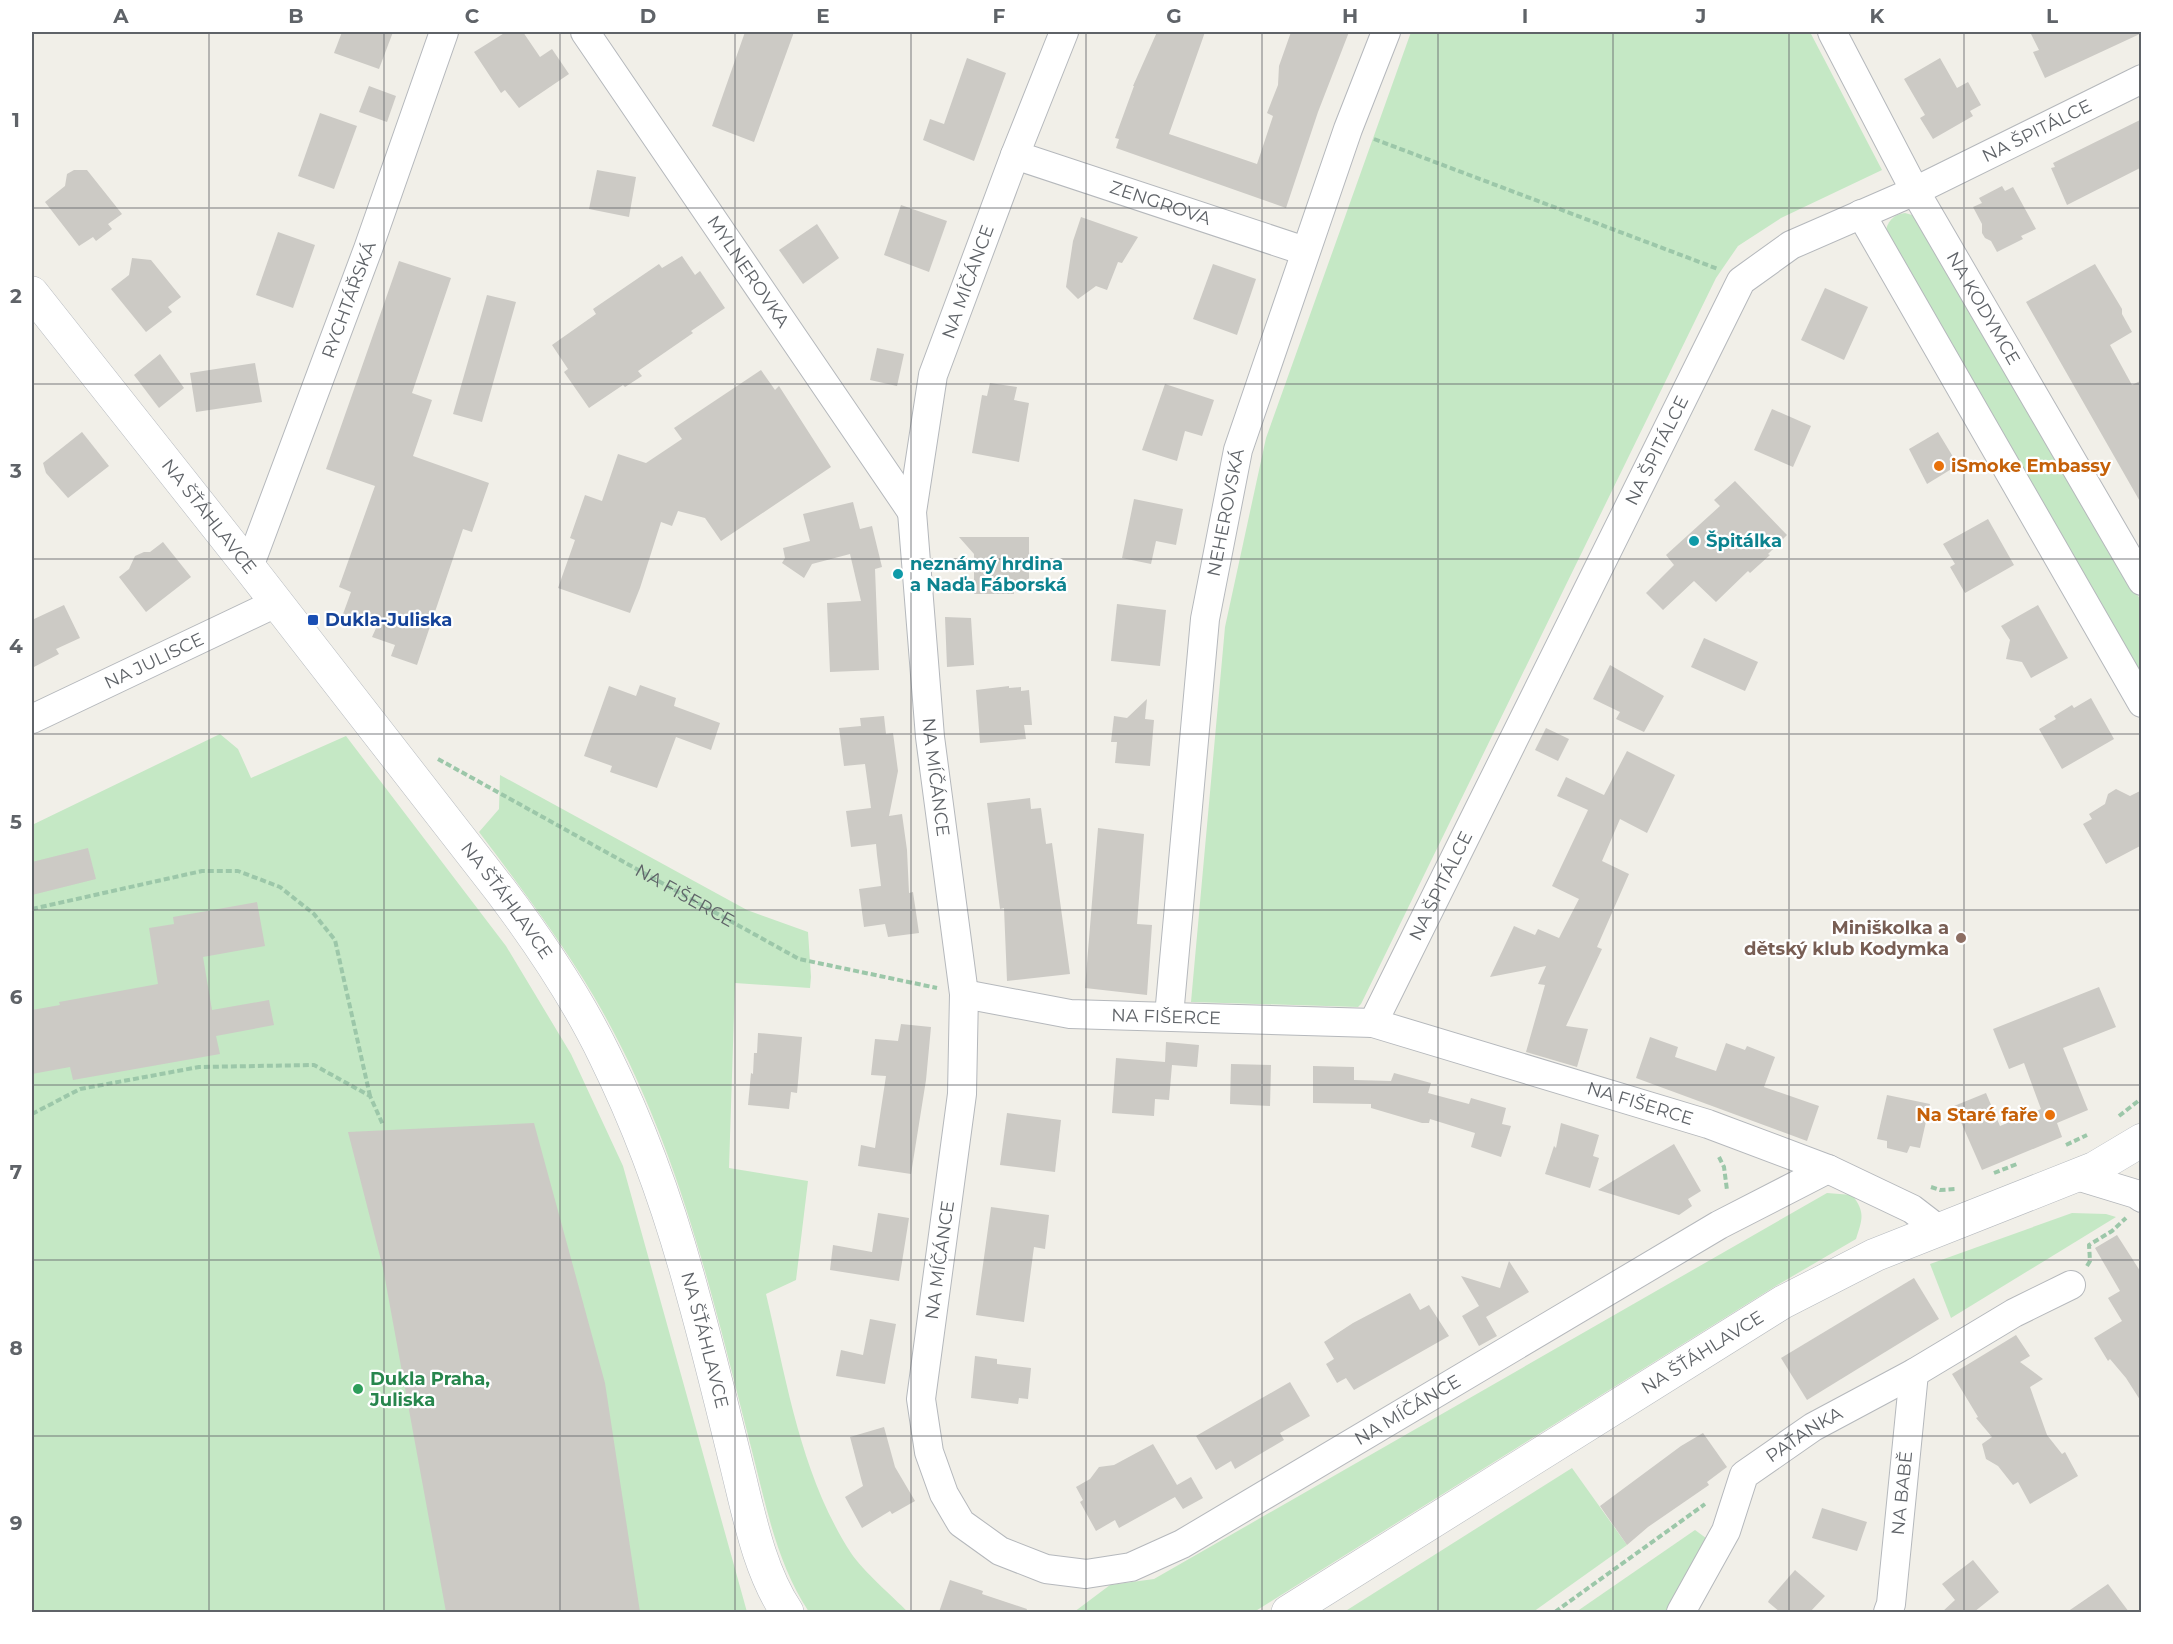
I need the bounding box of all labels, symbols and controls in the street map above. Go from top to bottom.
text: A [112,4,129,28]
text: B [288,4,304,28]
text: C [465,4,480,28]
text: D [640,4,656,28]
text: E [816,4,830,28]
text: F [993,4,1006,28]
text: G [1166,4,1182,28]
text: H [1342,4,1358,28]
text: I [1522,4,1528,28]
text: J [1695,4,1706,28]
text: K [1870,4,1886,28]
text: L [2046,4,2058,28]
street label: NA ŠPITÁLCE [1979,95,2095,167]
text: 1 [12,108,20,132]
street label: ZENGROVA [1107,176,1214,230]
street label: MYLNEROVKA [702,211,794,332]
street label: NA MÍČÁNCE [937,222,999,342]
street label: RYCHTÁŘSKÁ [317,239,381,362]
street label: NA KODYMCE [1942,248,2025,369]
text: 2 [10,284,22,308]
street label: NA ŠPITÁLCE [1621,392,1693,509]
street label: NEHEROVSKÁ [1203,447,1249,578]
street label: NA ŠŤÁHLAVCE [157,455,261,578]
place label: iSmoke Embassy [1951,455,2111,477]
text: 3 [9,459,22,483]
marker: iSmoke Embassy [1932,459,1946,473]
place label: Špitálka [1706,530,1782,552]
marker: Špitálka [1687,534,1701,548]
place label: neznámý hrdina a Naďa Fáborská [910,553,1067,596]
marker: neznámý hrdina a Naďa Fáborská [891,567,905,581]
place label: Dukla-Juliska [325,609,452,631]
marker: Dukla-Juliska [306,613,320,627]
street label: NA JULISCE [101,628,207,694]
text: 4 [9,634,23,658]
street label: NA MÍČÁNCE [917,717,954,838]
text: 5 [10,810,22,834]
street label: NA ŠPITÁLCE [1405,828,1477,944]
street label: NA ŠŤÁHLAVCE [456,838,557,963]
street label: NA FIŠERCE [631,859,738,932]
place label: Miniškolka a dětský klub Kodymka [1744,917,1949,960]
marker: Miniškolka a dětský klub Kodymka [1954,931,1968,945]
text: 6 [10,985,23,1009]
street label: NA FIŠERCE [1111,1004,1221,1029]
street label: NA FIŠERCE [1584,1077,1696,1130]
place label: Na Staré faře [1916,1104,2038,1126]
marker: Na Staré faře [2043,1108,2057,1122]
text: 7 [10,1160,22,1184]
street label: NA MÍČÁNCE [921,1199,959,1321]
street label: NA ŠŤÁHLAVCE [676,1269,733,1411]
street label: NA ŠŤÁHLAVCE [1637,1306,1768,1399]
text: 8 [9,1336,23,1360]
place label: Dukla Praha, Juliska [369,1368,490,1411]
street label: NA MÍČÁNCE [1351,1370,1465,1450]
marker: Dukla Praha, Juliska [351,1382,365,1396]
street label: PAŤANKA [1762,1402,1846,1467]
street label: NA BABĚ [1887,1450,1917,1536]
text: 9 [10,1511,22,1535]

